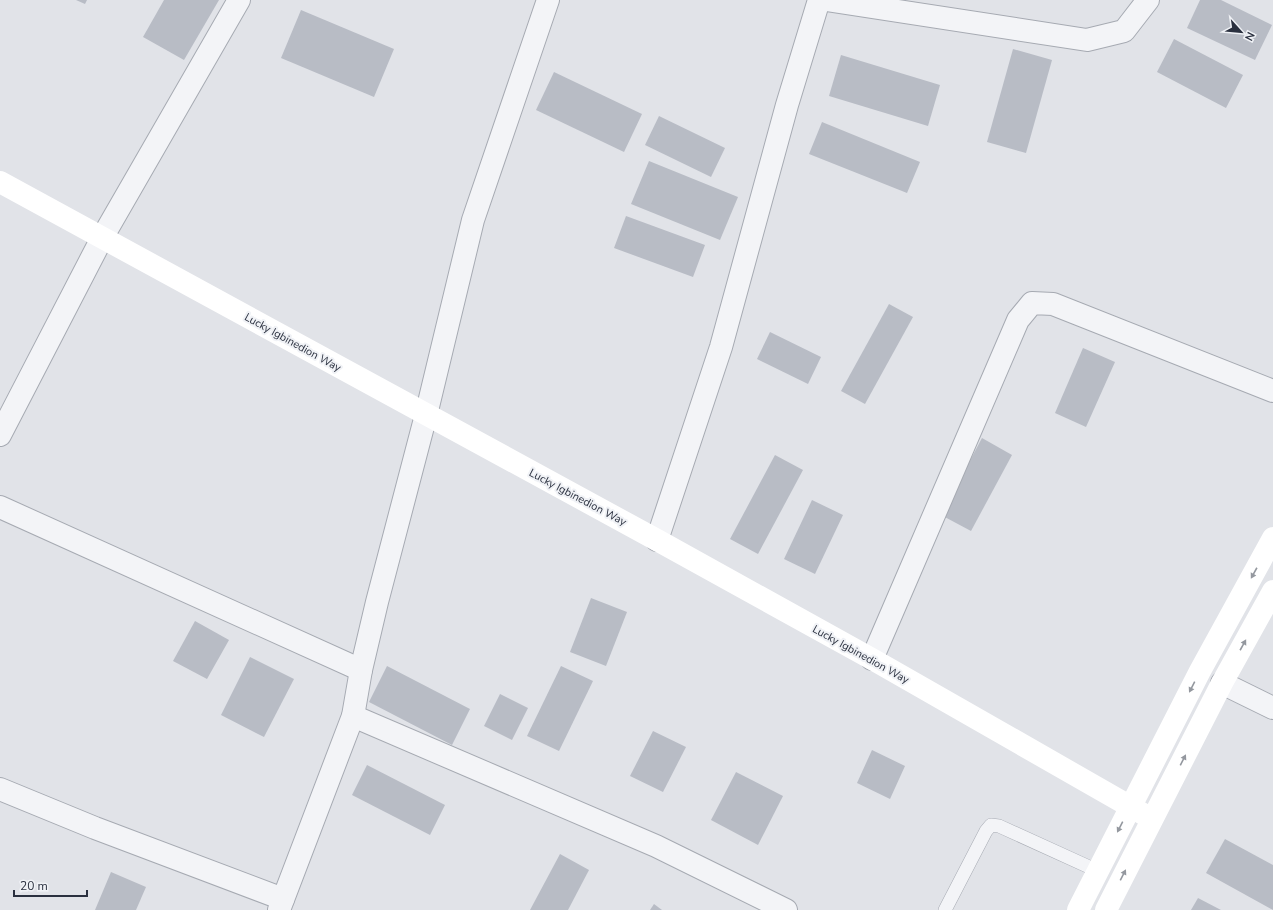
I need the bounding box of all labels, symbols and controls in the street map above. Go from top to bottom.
north arrow [1221,12,1261,52]
text: N [1241,29,1258,43]
street label: Lucky Igbinedion Way [242,310,344,375]
street label: Lucky Igbinedion Way [526,465,629,530]
one-way arrow [1251,567,1258,578]
street label: Lucky Igbinedion Way [810,622,912,687]
one-way arrow [1240,639,1247,650]
one-way arrow [1189,681,1195,692]
one-way arrow [1180,754,1186,765]
one-way arrow [1117,822,1123,833]
one-way arrow [1120,869,1127,881]
scale bar [14,872,87,898]
text: 20 m [20,878,48,894]

